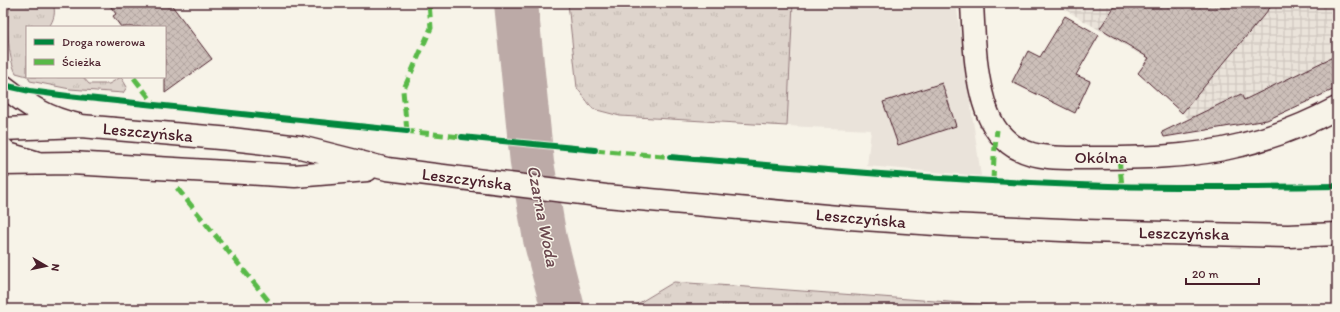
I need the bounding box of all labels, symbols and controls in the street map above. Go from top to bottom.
legend [26,26,166,78]
text: Droga rowerowa [62,35,146,49]
text: Ścieżka [62,55,102,69]
street label: Leszczyńska [102,118,194,146]
street label: Okólna [1074,147,1128,167]
water label: Czarna Woda [522,163,564,269]
street label: Leszczyńska [421,164,513,194]
street label: Leszczyńska [815,204,907,232]
street label: Leszczyńska [1138,222,1230,244]
north arrow [26,246,66,286]
scale bar [1186,260,1259,286]
text: N [48,263,62,272]
text: 20 m [1192,267,1219,281]

